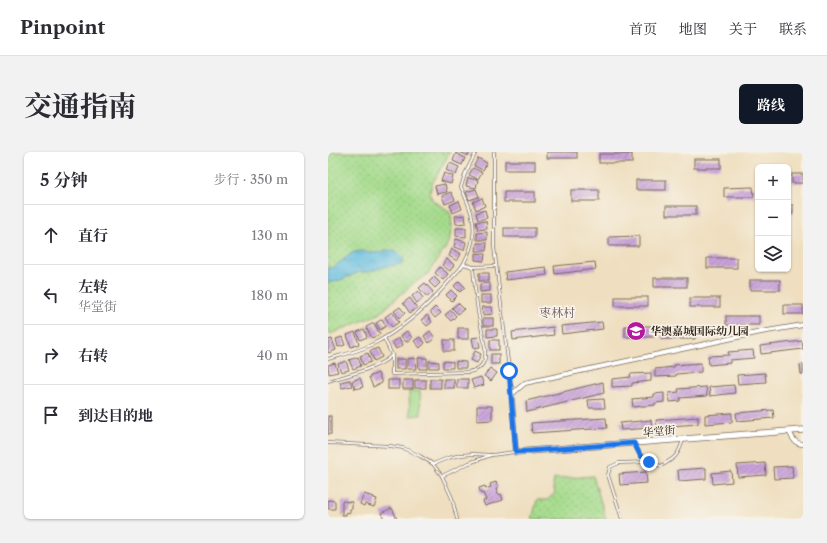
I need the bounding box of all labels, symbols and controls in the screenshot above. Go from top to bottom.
text: Pinpoint [20,16,105,39]
text: 首页 [629,20,657,38]
text: 地图 [679,20,707,38]
text: 关于 [729,20,757,38]
text: 联系 [779,20,807,38]
button: 路线 [739,84,803,124]
text: 交通指南 [24,89,136,123]
map controls [755,164,791,272]
button: + [755,164,791,200]
text: 5 分钟 [40,170,88,190]
text: 步行 · 350 m [213,171,288,187]
button: − [755,200,791,236]
icon: ahead [40,224,62,246]
text: 直行 [78,226,108,245]
text: 130 m [252,227,288,243]
button: layers [755,236,791,272]
text: 左转 [78,277,108,296]
icon: left [40,284,62,306]
text: 180 m [251,287,288,303]
text: 华堂街 [78,298,117,314]
district label: 枣林村 [539,305,575,320]
school or university icon: 华澳嘉城国际幼儿园 [625,320,647,342]
place label: 华澳嘉城国际幼儿园 [650,324,749,338]
icon: right [40,344,62,366]
text: 右转 [78,346,108,365]
text: 40 m [257,347,288,363]
route start [500,362,518,380]
icon: arrive [40,404,62,426]
text: 到达目的地 [78,406,153,425]
street label: 华堂街 [642,423,676,439]
route end [640,453,658,471]

